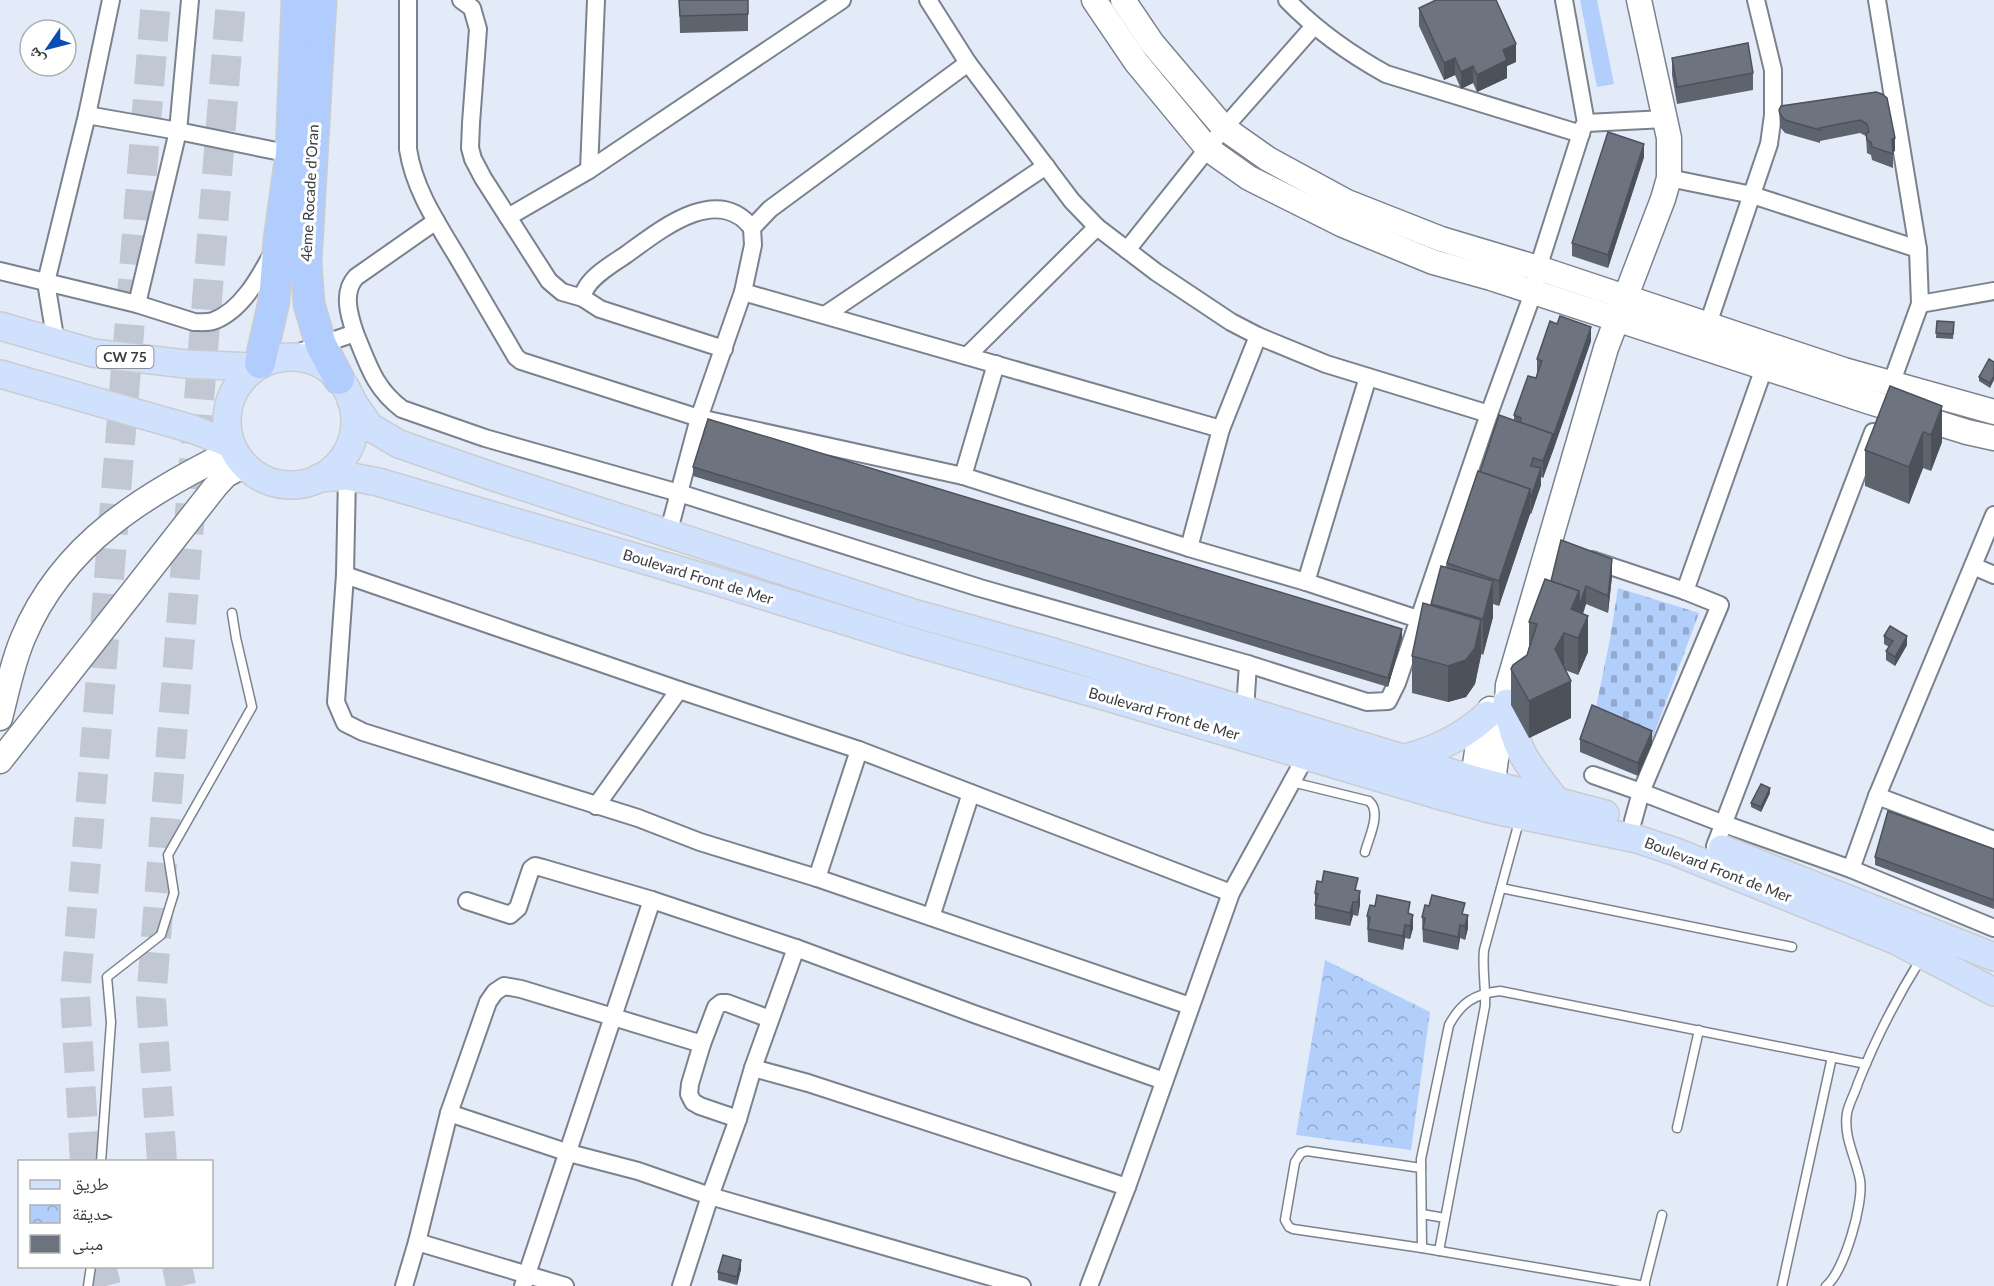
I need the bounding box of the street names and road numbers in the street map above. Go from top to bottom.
street label: 4ème Rocade d'Oran [296,124,322,262]
road number: CW 75 [96,346,154,368]
street label: Boulevard Front de Mer [621,545,776,608]
street label: Boulevard Front de Mer [1087,683,1242,743]
street label: Boulevard Front de Mer [1642,833,1795,906]

